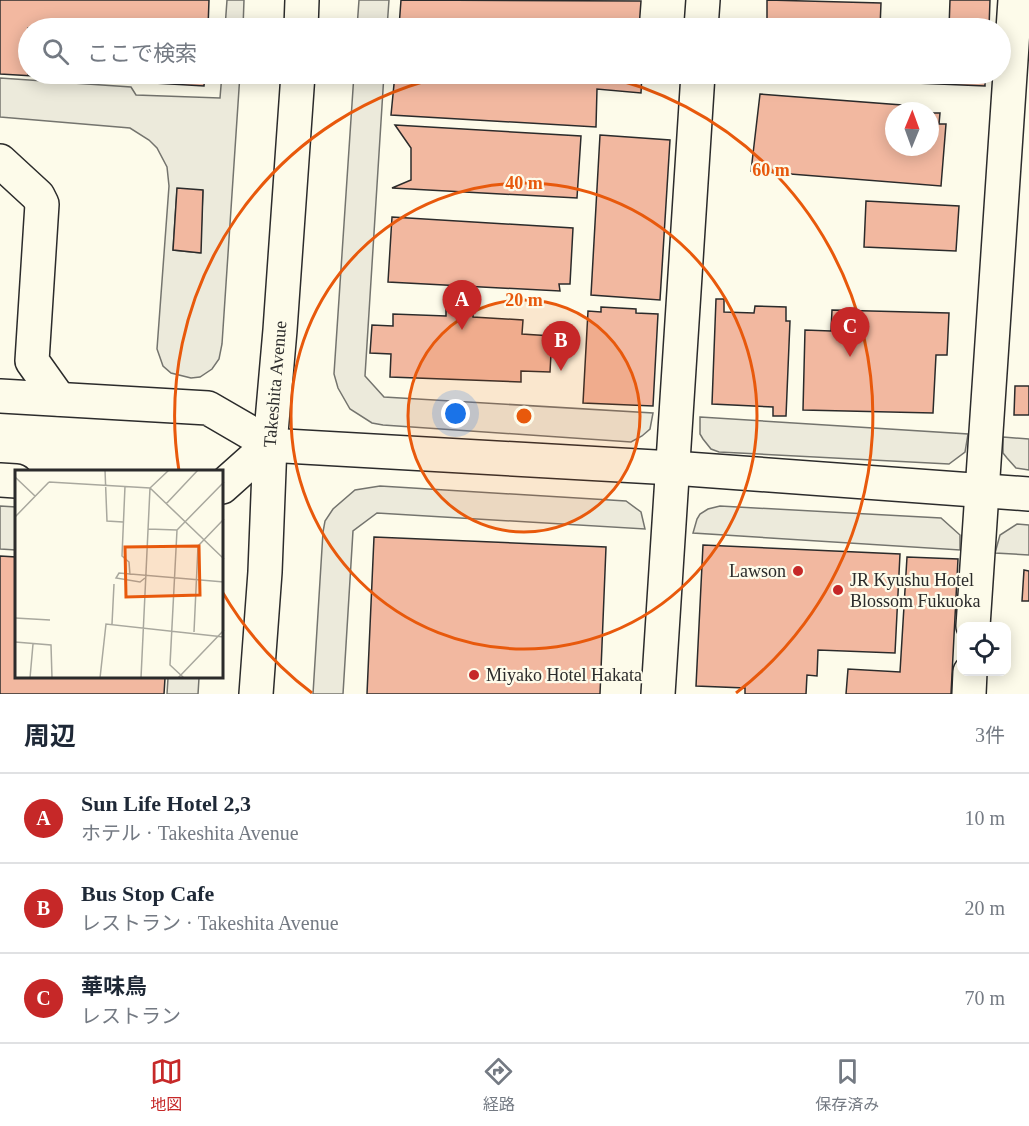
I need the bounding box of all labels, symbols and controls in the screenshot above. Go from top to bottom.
search box [18,18,1011,84]
icon: search [39,35,72,68]
text: ここで検索 [87,41,197,66]
north arrow [885,102,939,156]
text: 60 m [752,160,790,180]
text: 40 m [505,173,543,193]
pin: A [442,280,482,330]
text: 20 m [505,290,543,310]
pin: C [830,308,870,357]
street label: Takeshita Avenue [260,320,290,448]
pin: B [542,322,580,371]
your location [441,399,470,428]
centre of rings [514,406,534,426]
inset map [15,470,224,679]
place label: Lawson [729,561,786,581]
marker: Lawson [791,564,805,578]
place label: JR Kyushu Hotel Blossom Fukuoka [850,570,981,611]
marker: JR Kyushu Hotel Blossom Fukuoka [831,583,845,597]
map controls [957,622,1011,676]
button: locate [957,622,1011,676]
place label: Miyako Hotel Hakata [486,665,642,685]
marker: Miyako Hotel Hakata [467,668,481,682]
text: 周辺 [24,722,76,751]
text: 3件 [975,724,1005,746]
text: Sun Life Hotel 2,3 [81,791,251,816]
text: A [36,807,51,829]
text: 10 m [964,807,1005,829]
text: ホテル · Takeshita Avenue [81,822,299,844]
text: Bus Stop Cafe [81,881,214,906]
text: B [37,897,50,919]
text: 20 m [964,897,1005,919]
text: レストラン · Takeshita Avenue [81,912,339,934]
text: 華味鳥 [81,974,147,999]
text: C [36,987,51,1009]
text: 70 m [964,987,1005,1009]
text: レストラン [81,1005,181,1027]
tab: 地図 [150,1055,183,1115]
tab: 経路 [482,1055,515,1115]
tab: 保存済み [815,1055,879,1115]

